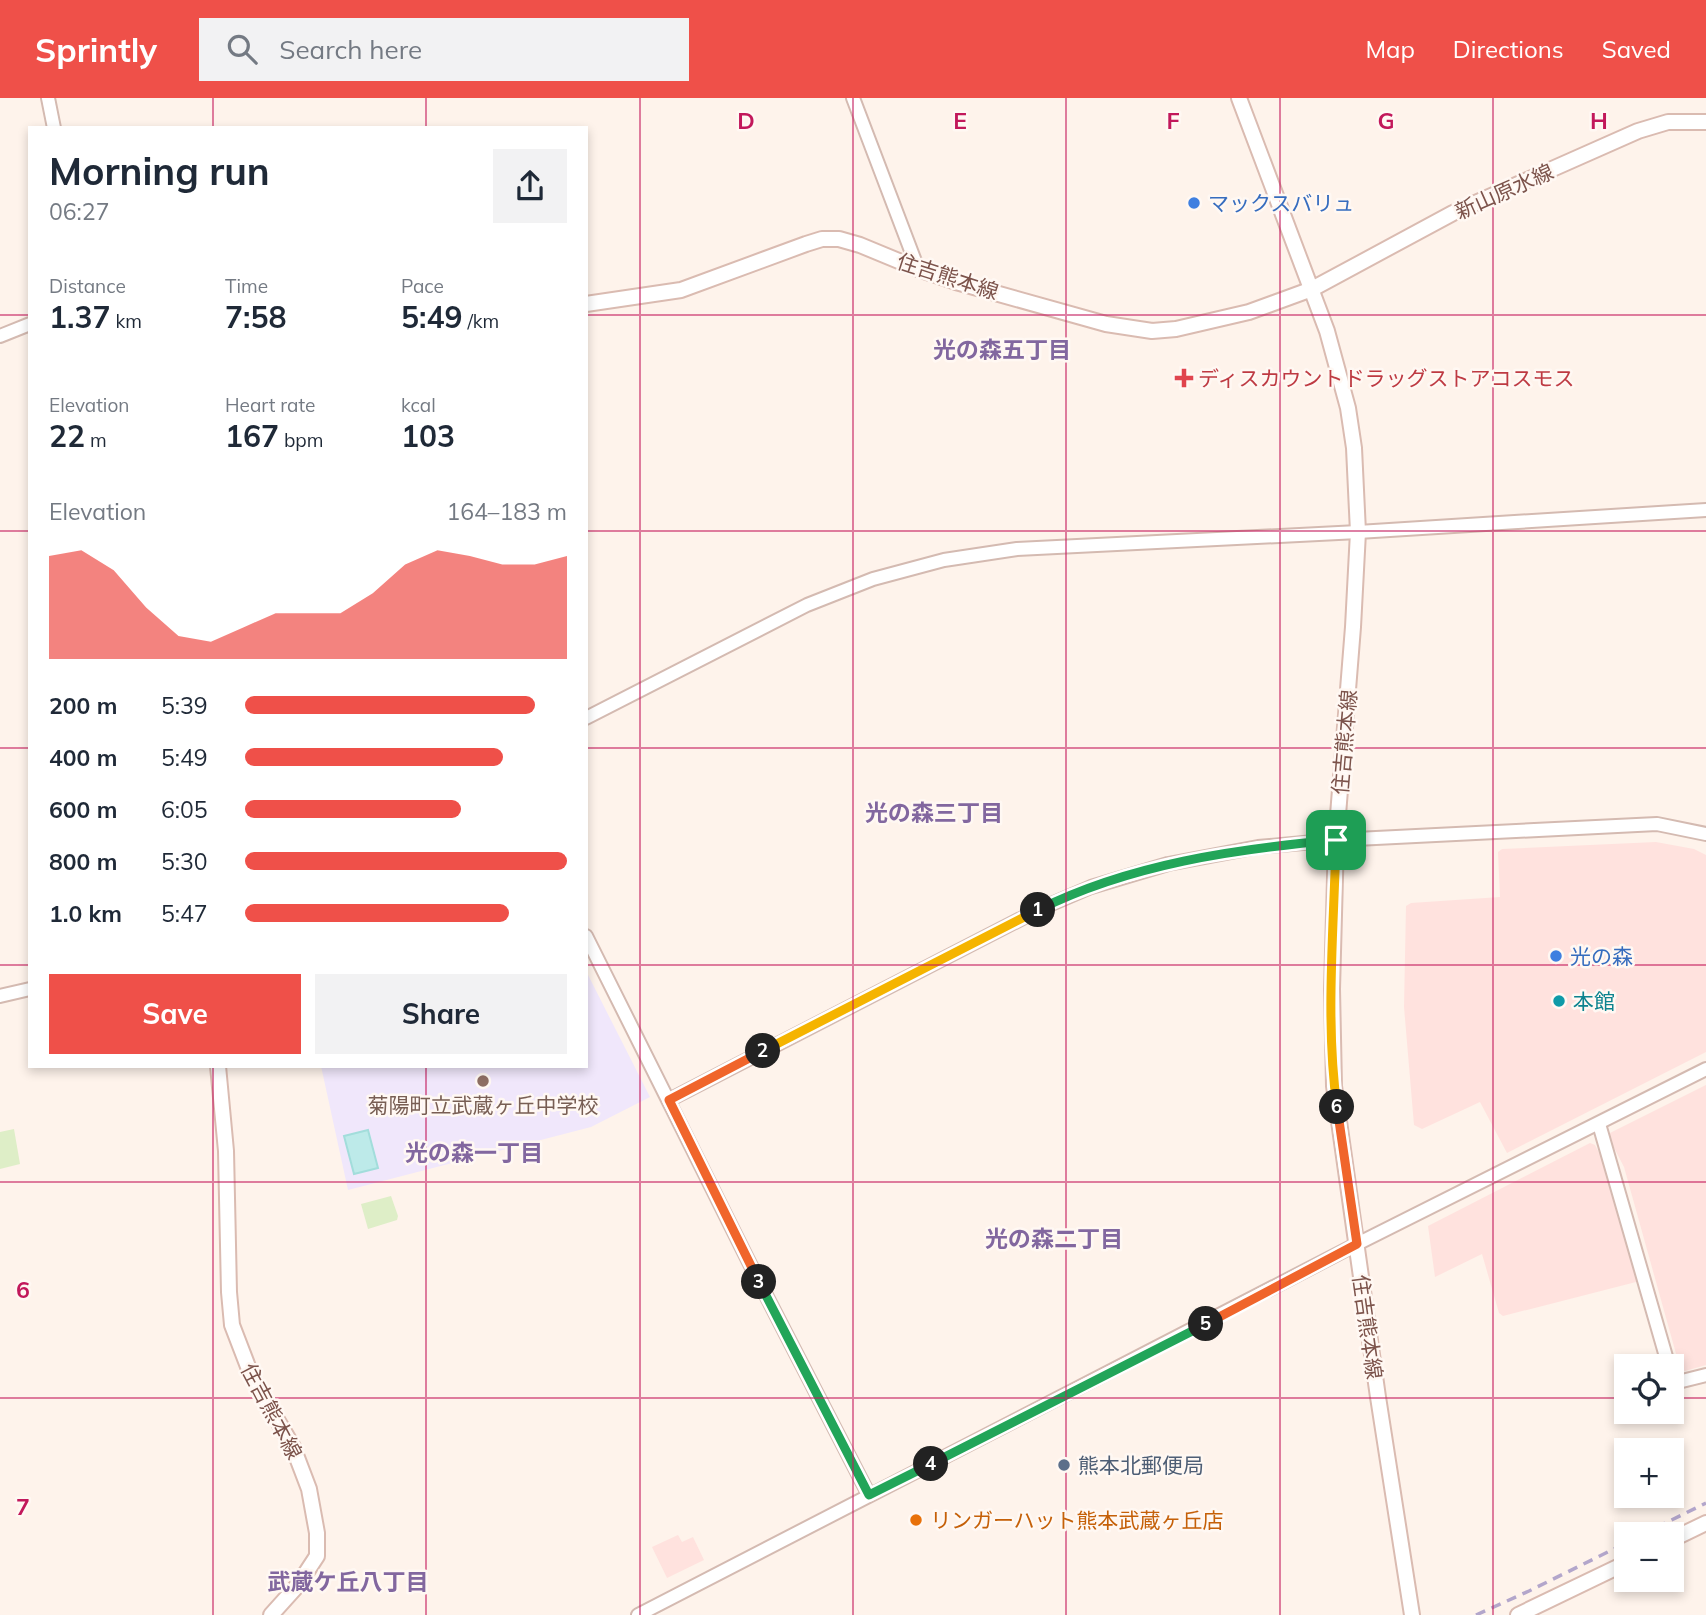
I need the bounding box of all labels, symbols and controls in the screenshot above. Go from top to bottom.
search box [199,18,689,81]
text: Sprintly [35,29,157,70]
icon: search [223,30,261,68]
text: Search here [279,33,422,66]
text: Map [1365,34,1415,64]
text: Directions [1453,34,1564,64]
text: Saved [1602,34,1671,64]
text: D [737,106,755,135]
text: E [953,106,967,135]
text: F [1166,106,1180,135]
text: G [1377,106,1395,135]
text: H [1590,106,1608,135]
text: Morning run [49,147,270,195]
button: share [493,149,567,223]
street label: 新山原水線 [1451,158,1557,224]
place label: マックスバリュ [1208,190,1354,216]
marker: マックスバリュ [1186,195,1202,211]
text: 06:27 [49,197,109,226]
street label: 住吉熊本線 [894,247,1002,305]
text: Distance [49,274,126,298]
text: Time [225,274,268,298]
text: Pace [401,274,444,298]
text: 1.37 [49,298,110,336]
text: 7:58 [225,298,286,336]
text: 5:49 [401,298,462,336]
text: km [110,309,142,333]
text: /km [462,309,499,333]
district label: 光の森五丁目 [933,335,1071,364]
place label: ディスカウントドラッグストアコスモス [1198,365,1575,391]
marker: ディスカウントドラッグストアコスモス [1176,370,1192,386]
text: Elevation [49,393,129,417]
text: Heart rate [225,393,315,417]
text: kcal [401,393,436,417]
text: 22 [49,417,85,455]
text: 167 [225,417,279,455]
text: 103 [401,417,455,455]
text: m [85,428,107,452]
text: bpm [279,428,323,452]
text: Elevation [49,497,146,526]
text: 164–183 m [446,497,567,526]
street label: 住吉熊本線 [1326,689,1362,795]
text: 200 m [49,691,117,720]
text: 5:39 [161,691,208,720]
text: 400 m [49,743,117,772]
text: 5:49 [161,743,208,772]
text: 600 m [49,795,117,824]
text: 6:05 [161,795,208,824]
district label: 光の森三丁目 [865,798,1003,827]
pin [1306,810,1366,870]
icon: arrive [1317,821,1355,859]
text: 800 m [49,847,117,876]
text: 5:30 [161,847,208,876]
pin: 1 [1020,892,1056,928]
text: 1 [1032,897,1043,921]
text: 1.0 km [49,899,122,928]
text: 5:47 [161,899,208,928]
place label: 光の森 [1570,943,1633,969]
marker: 光の森 [1548,948,1564,964]
button: Save [49,974,301,1054]
button: Share [315,974,567,1054]
place label: 本館 [1573,988,1615,1014]
marker: 本館 [1551,993,1567,1009]
pin: 2 [746,1034,780,1068]
text: 2 [757,1038,768,1062]
marker: 菊陽町立武蔵ヶ丘中学校 [475,1073,491,1089]
pin: 6 [1320,1090,1354,1124]
place label: 菊陽町立武蔵ヶ丘中学校 [368,1092,599,1118]
text: 6 [1331,1094,1342,1118]
district label: 光の森一丁目 [405,1138,543,1167]
district label: 光の森二丁目 [985,1224,1123,1253]
pin: 3 [742,1264,776,1300]
text: 3 [753,1269,764,1293]
street label: 住吉熊本線 [1348,1273,1388,1381]
text: 6 [16,1275,30,1304]
pin: 5 [1188,1306,1224,1342]
text: 5 [1200,1311,1211,1335]
map controls [1614,1354,1684,1592]
button: locate [1614,1354,1684,1424]
street label: 住吉熊本線 [236,1359,308,1463]
button: + [1614,1438,1684,1508]
pin: 4 [914,1446,948,1482]
text: 4 [925,1451,936,1475]
place label: 熊本北郵便局 [1078,1452,1204,1478]
marker: 熊本北郵便局 [1056,1457,1072,1473]
text: 7 [16,1492,30,1521]
place label: リンガーハット熊本武蔵ヶ丘店 [930,1507,1224,1533]
marker: リンガーハット熊本武蔵ヶ丘店 [908,1512,924,1528]
button: − [1614,1522,1684,1592]
district label: 武蔵ケ丘八丁目 [268,1567,429,1596]

